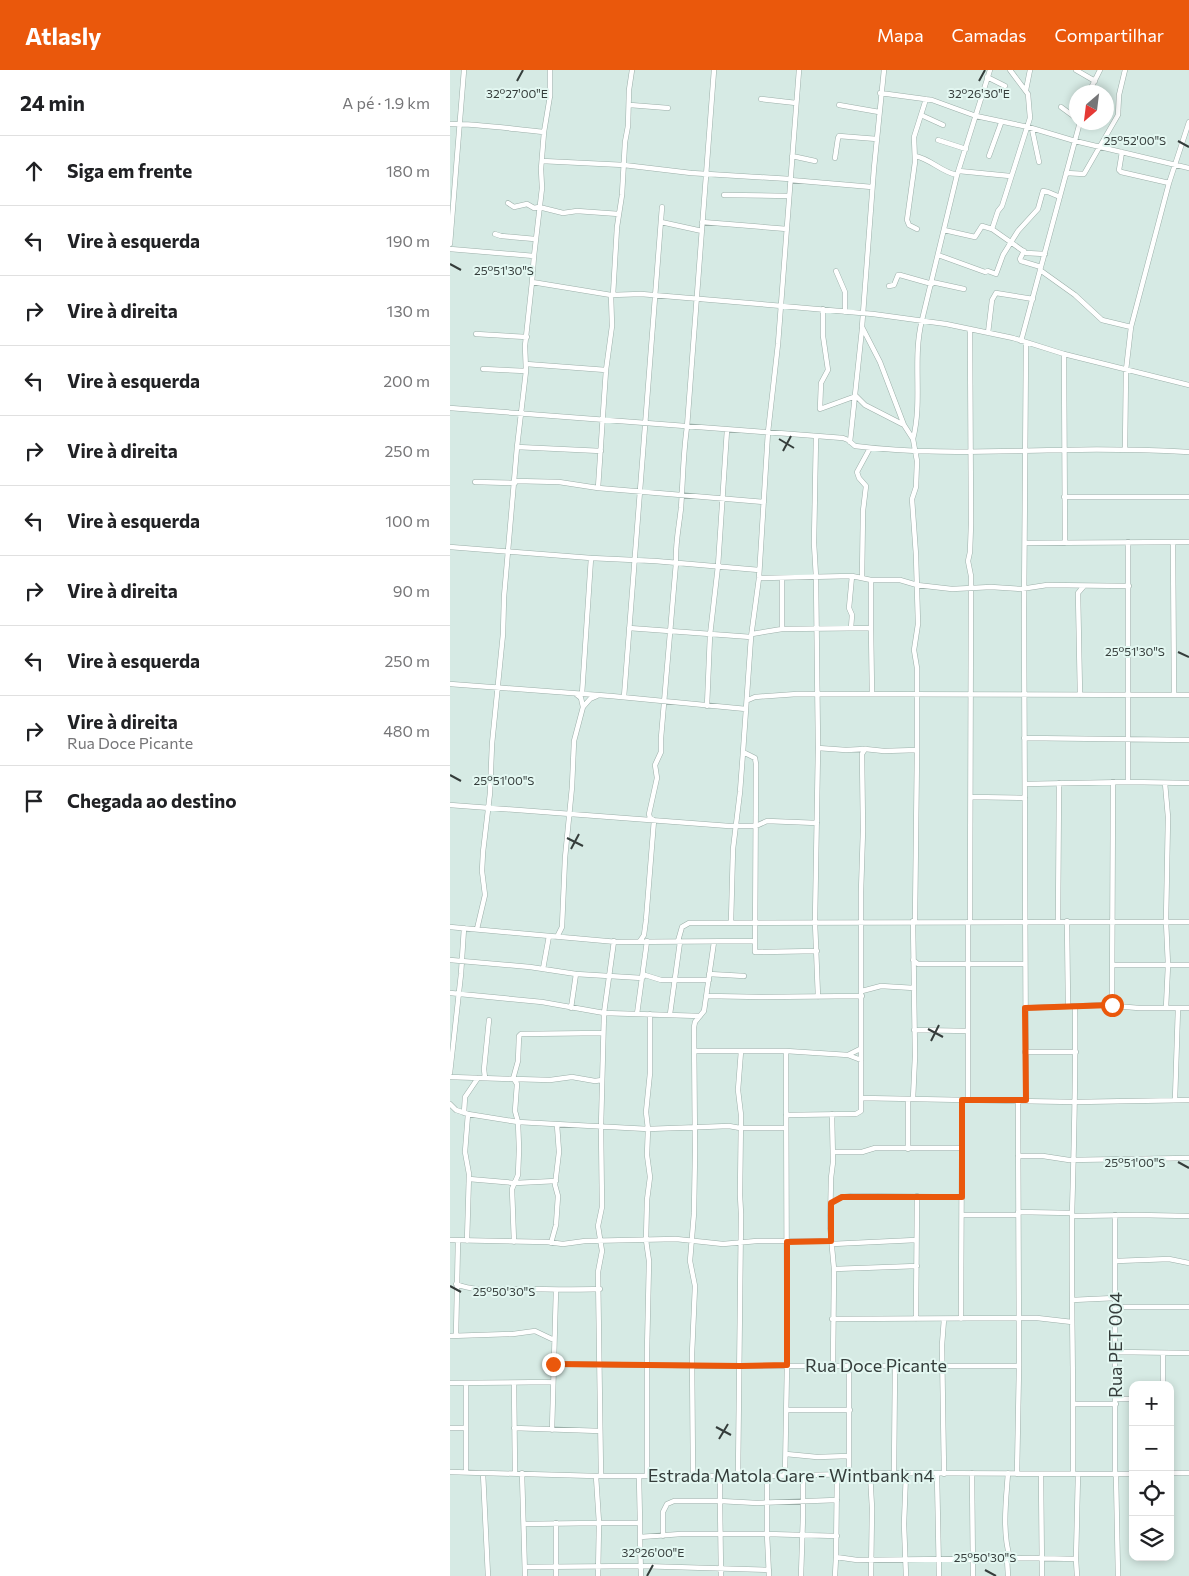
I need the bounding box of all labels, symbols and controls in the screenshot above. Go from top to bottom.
text: Atlasly [25,21,102,50]
text: Mapa [877,24,924,46]
text: Camadas [952,24,1026,46]
text: Compartilhar [1054,24,1164,46]
north arrow [1069,85,1114,130]
text: 32°27'00"E [486,86,548,100]
text: 32°26'30"E [948,86,1010,100]
text: 24 min [20,90,85,115]
text: A pé · 1.9 km [342,93,430,112]
text: 25°52'00"S [1104,133,1166,147]
icon: ahead [20,157,48,185]
text: Siga em frente [67,159,192,182]
text: 180 m [386,161,430,180]
icon: left [20,227,48,255]
text: Vire à esquerda [67,229,200,252]
text: 190 m [386,231,430,250]
text: 25°51'30"S [474,263,534,277]
icon: right [20,297,48,325]
text: Vire à direita [67,299,178,322]
text: 130 m [387,301,430,320]
icon: left [20,367,48,395]
text: Vire à esquerda [67,369,200,392]
text: 200 m [383,371,430,390]
icon: right [20,437,48,465]
text: Vire à direita [67,439,178,462]
text: 250 m [384,441,430,460]
icon: left [20,507,48,535]
text: Vire à esquerda [67,509,200,532]
text: 100 m [385,511,430,530]
icon: right [20,577,48,605]
text: Vire à direita [67,579,178,602]
text: 90 m [393,581,430,600]
text: 25°51'30"S [1105,644,1165,658]
icon: left [20,647,48,675]
text: Vire à esquerda [67,649,200,672]
text: 250 m [384,651,430,670]
text: Vire à direita [67,710,178,733]
icon: right [20,717,48,745]
text: 480 m [383,721,430,740]
text: Rua Doce Picante [67,733,193,752]
text: 25°51'00"S [474,773,534,787]
icon: arrive [20,787,48,815]
text: Chegada ao destino [67,789,237,812]
route start [1101,994,1124,1017]
text: 25°51'00"S [1105,1155,1165,1169]
text: 25°50'30"S [473,1284,535,1298]
street label: Rua PET 004 [1104,1292,1126,1398]
route end [542,1353,565,1376]
street label: Rua Doce Picante [805,1354,947,1376]
map controls [1129,1381,1174,1561]
button: + [1129,1381,1174,1426]
button: − [1129,1426,1174,1471]
street label: Estrada Matola Gare - Wintbank n4 [648,1464,934,1486]
button: locate [1129,1471,1174,1516]
button: layers [1129,1516,1174,1561]
text: 32°26'00"E [622,1545,684,1559]
text: 25°50'30"S [954,1550,1016,1564]

